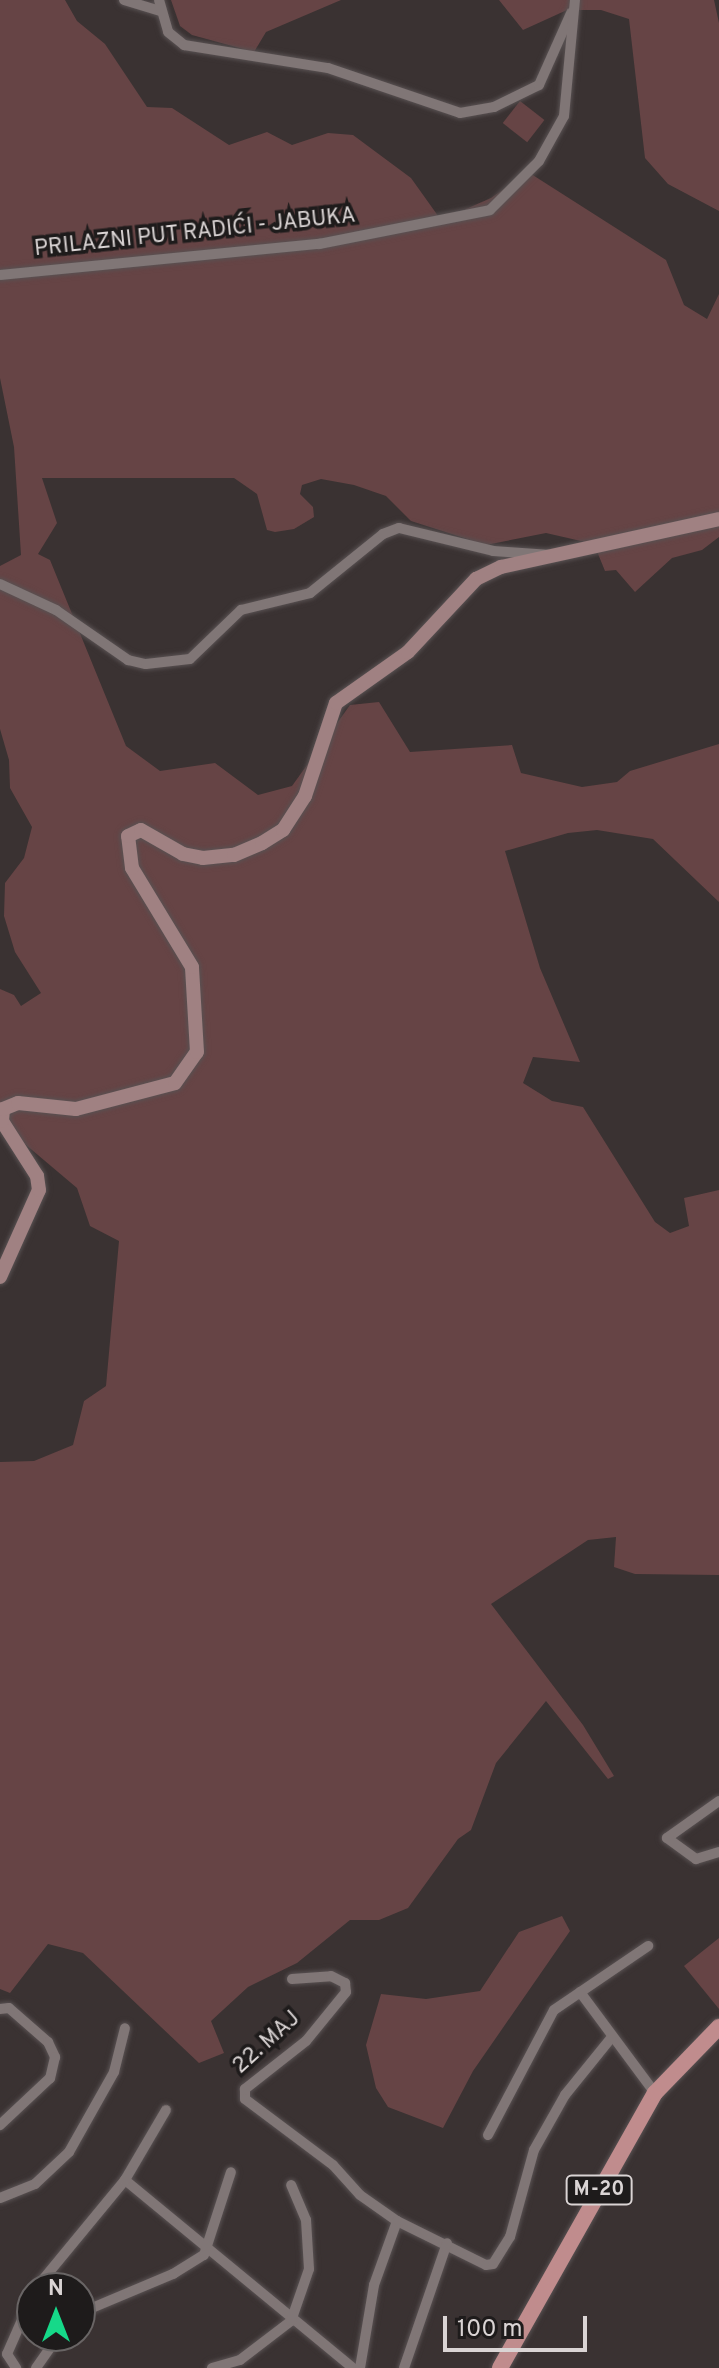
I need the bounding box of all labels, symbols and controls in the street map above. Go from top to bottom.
street label: PRILAZNI PUT RADIĆI - JABUKA [33,203,357,263]
street label: 22. MAJ [228,2006,306,2080]
road number: M-20 [565,2174,633,2206]
north arrow [16,2272,96,2352]
text: N [48,2276,64,2303]
scale bar [447,2300,591,2350]
text: 100 m [457,2315,523,2345]

